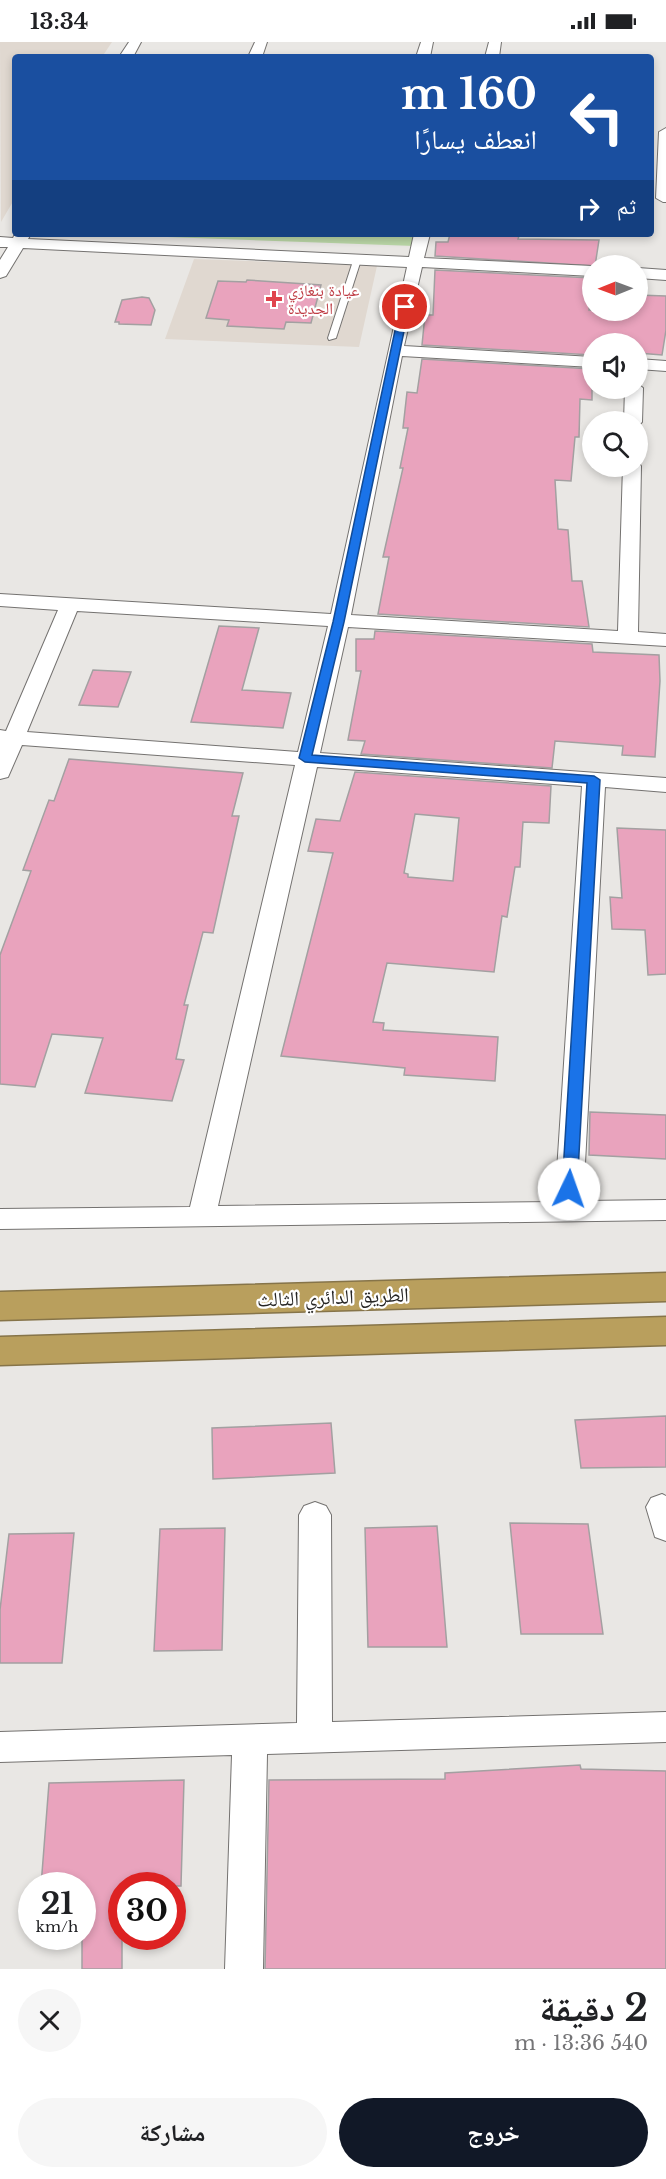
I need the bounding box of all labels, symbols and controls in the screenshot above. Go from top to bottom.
text: 13:34 [30,8,88,35]
text: 160 m [401,68,537,120]
icon: left [558,78,636,156]
text: انعطف يسارًا [414,123,537,156]
icon: right [572,192,605,225]
text: ثم [617,193,636,220]
north arrow [582,255,648,321]
map controls [582,255,648,477]
place label: عيادة بنغازي الجديدة [288,280,359,318]
pin [379,281,430,332]
marker: عيادة بنغازي الجديدة [265,290,283,308]
icon: arrive [388,290,421,323]
button: sound [582,333,648,399]
button: search [582,411,648,477]
position arrow [537,1157,601,1221]
street label: الطريق الدائري الثالث [257,1282,409,1316]
speed limit sign: 30 [108,1872,186,1950]
text: 21 [41,1885,73,1922]
text: km/h [36,1917,78,1936]
text: 2 دقيقة [539,1986,648,2031]
button: close [18,1989,81,2052]
text: 540 m · 13:36 [514,2031,648,2055]
button: مشاركة [18,2098,327,2167]
button: خروج [339,2098,648,2167]

